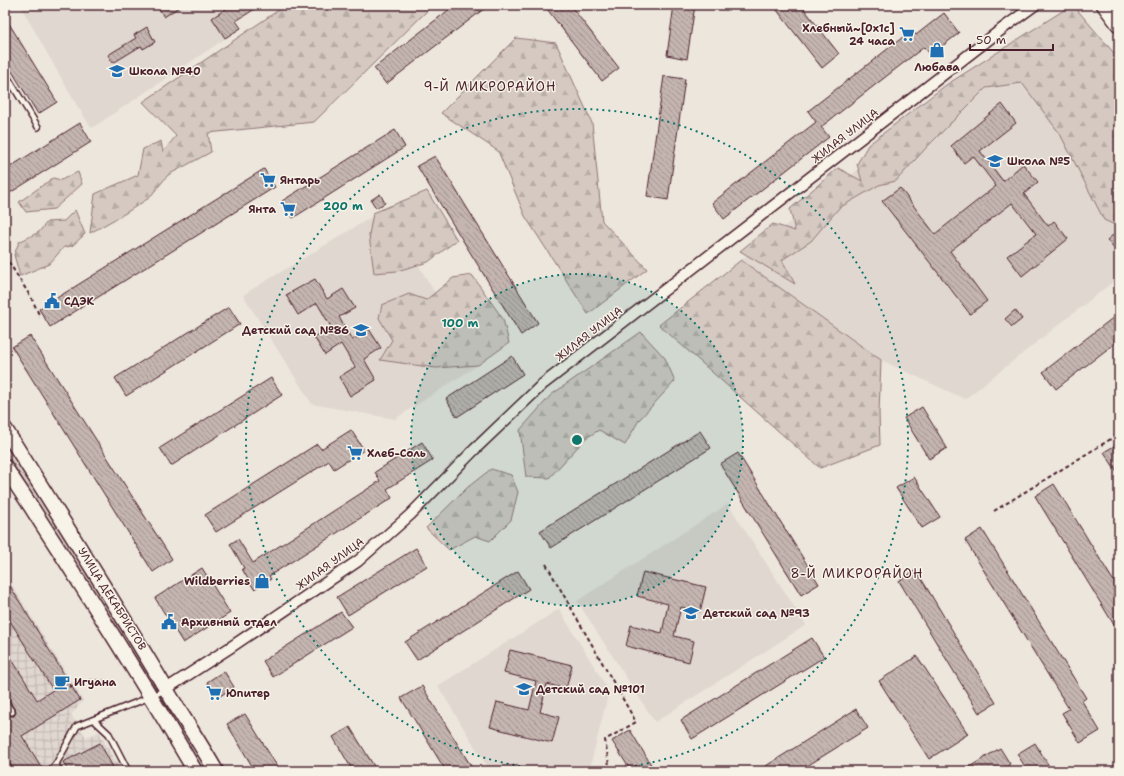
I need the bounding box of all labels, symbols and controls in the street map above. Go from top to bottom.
place label: Хлебный~[0x1c] 24 часа [802,21,895,49]
supermarket icon: Хлебный~[0x1c] 24 часа [898,25,916,43]
scale bar [970,26,1053,52]
text: 50 m [976,32,1006,48]
shop icon: Любава [928,41,946,59]
place label: Любава [914,60,960,75]
school or university icon: Школа №40 [108,62,126,80]
place label: Школа №40 [129,64,201,79]
district label: 9-Й МИКРОРАЙОН [423,77,557,95]
street label: ЖИЛАЯ УЛИЦА [809,105,881,167]
school or university icon: Школа №5 [986,152,1004,170]
place label: Школа №5 [1007,154,1070,169]
supermarket icon: Янтарь [259,171,277,189]
place label: Янтарь [280,173,320,188]
text: 200 m [323,198,363,214]
supermarket icon: Янта [279,200,297,218]
place label: Янта [248,202,276,217]
public building icon: СДЭК [43,292,61,310]
place label: СДЭК [64,294,95,309]
street label: ЖИЛАЯ УЛИЦА [553,303,625,365]
text: 100 m [442,315,479,331]
school or university icon: Детский сад №86 [352,321,370,339]
place label: Детский сад №86 [242,323,349,338]
centre of rings [570,433,584,447]
supermarket icon: Хлеб-Соль [346,444,364,462]
place label: Хлеб-Соль [367,446,426,461]
street label: ЖИЛАЯ УЛИЦА [293,534,367,594]
street label: УЛИЦА ДЕКАБРИСТОВ [74,545,150,654]
district label: 8-Й МИКРОРАЙОН [790,564,924,582]
shop icon: Wildberries [253,572,271,590]
place label: Wildberries [184,574,250,589]
school or university icon: Детский сад №93 [682,604,700,622]
place label: Детский сад №93 [703,606,810,621]
public building icon: Архивный отдел [160,613,178,631]
place label: Архивный отдел [181,615,277,630]
cafe icon: Игуана [53,673,71,691]
place label: Игуана [74,675,117,690]
school or university icon: Детский сад №101 [515,680,533,698]
place label: Детский сад №101 [536,682,645,697]
supermarket icon: Юпитер [205,684,223,702]
place label: Юпитер [226,686,270,701]

